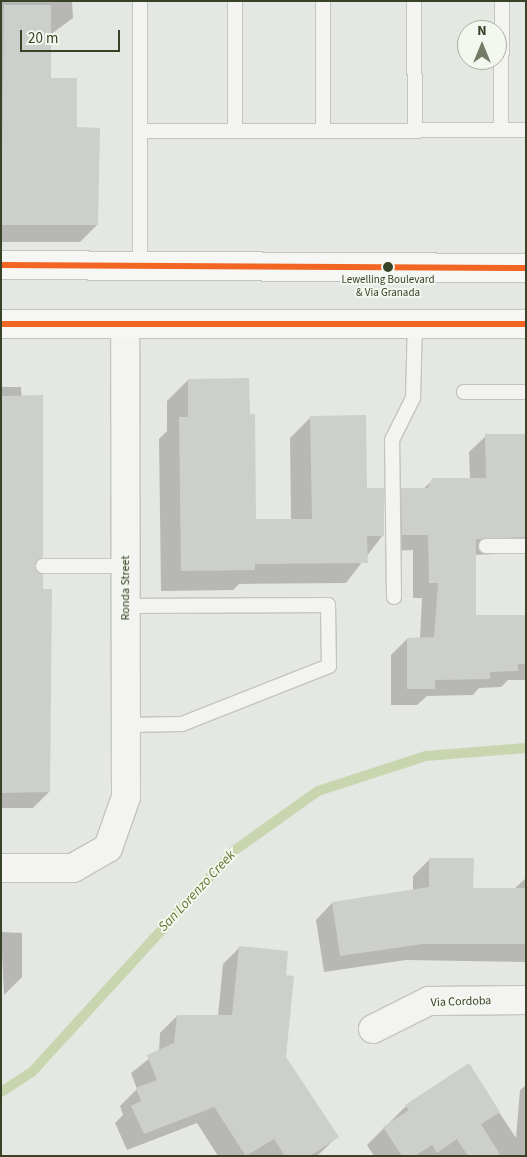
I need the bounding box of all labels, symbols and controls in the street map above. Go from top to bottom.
scale bar [22,20,122,52]
north arrow [457,20,507,70]
text: N [477,21,487,41]
text: 20 m [28,28,58,49]
marker: Lewelling Boulevard & Via Granada [383,262,393,272]
place label: Lewelling Boulevard & Via Granada [341,274,435,300]
street label: Ronda Street [119,556,133,620]
water label: San Lorenzo Creek [155,847,239,935]
street label: Via Cordoba [430,994,492,1010]

